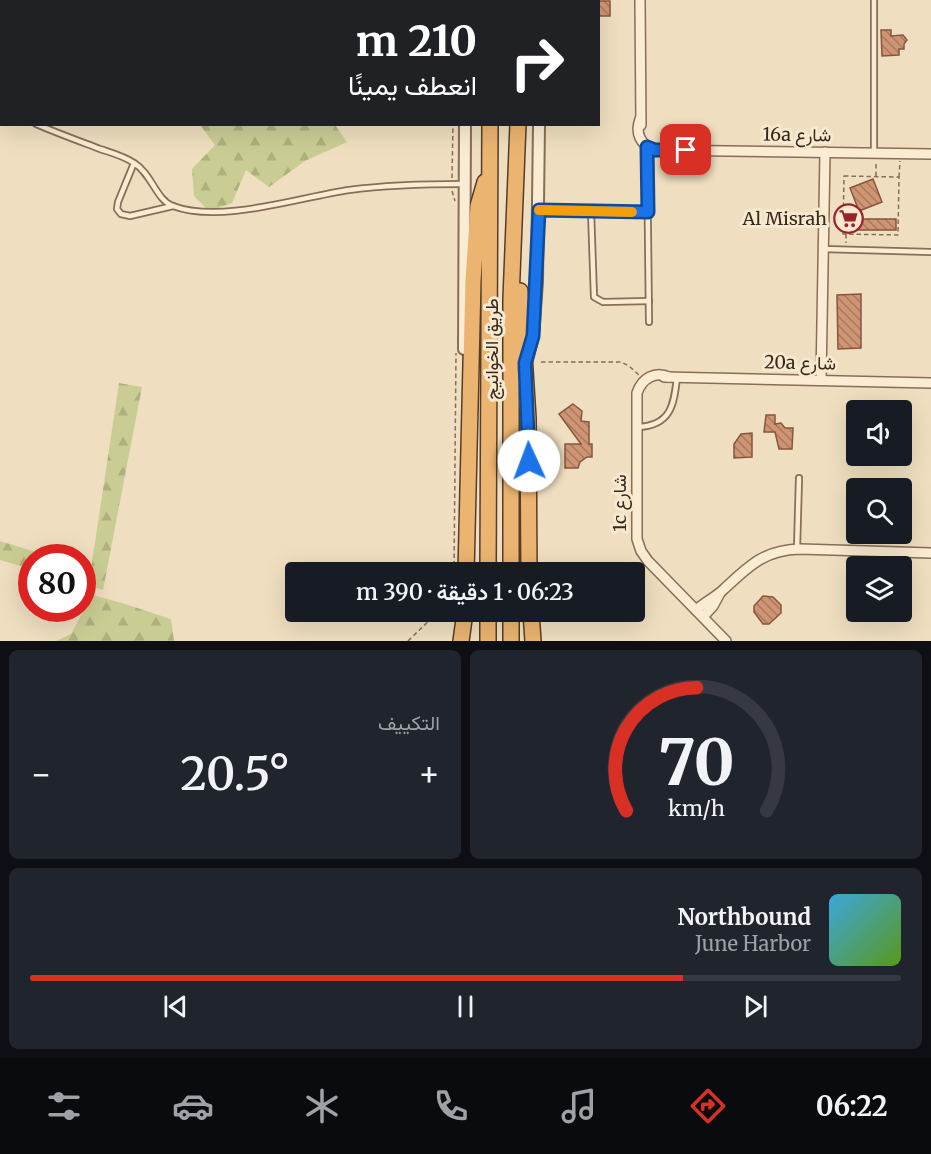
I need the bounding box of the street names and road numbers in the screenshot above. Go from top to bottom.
street label: 16a شارع [762,122,832,148]
street label: طريق الخوانيج [480,298,504,400]
street label: 20a شارع [764,350,836,376]
street label: 1c شارع [608,474,632,532]

